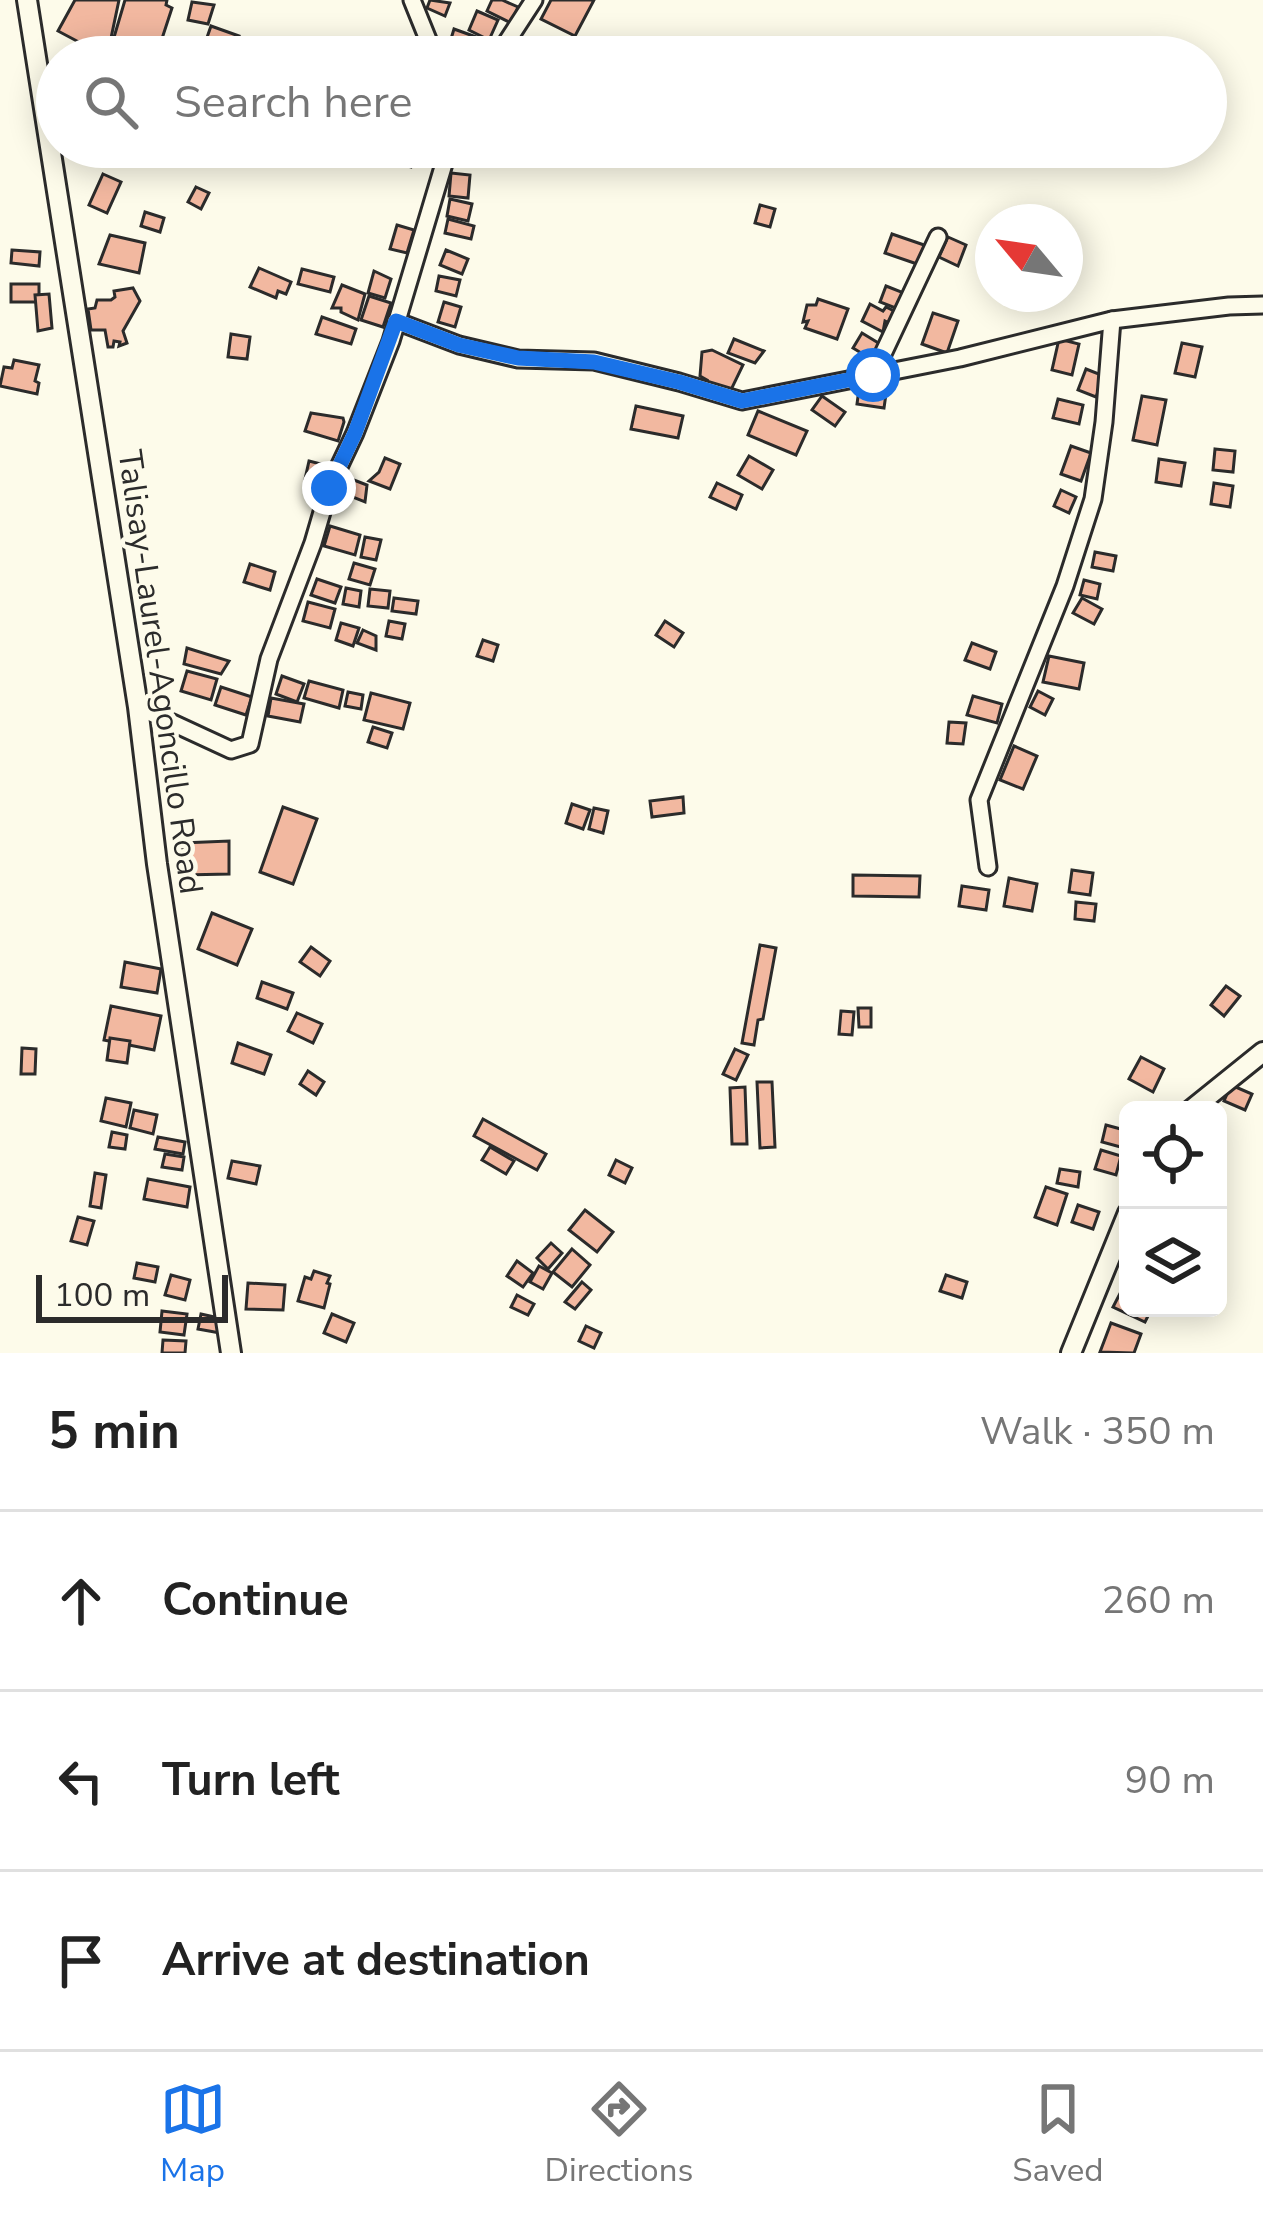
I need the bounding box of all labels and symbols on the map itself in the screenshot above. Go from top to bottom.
north arrow [975,204,1083,312]
route start [846,348,900,402]
street label: Talisay-Laurel-Agoncillo Road [107,447,213,897]
route end [302,461,356,515]
scale bar [36,1269,228,1322]

